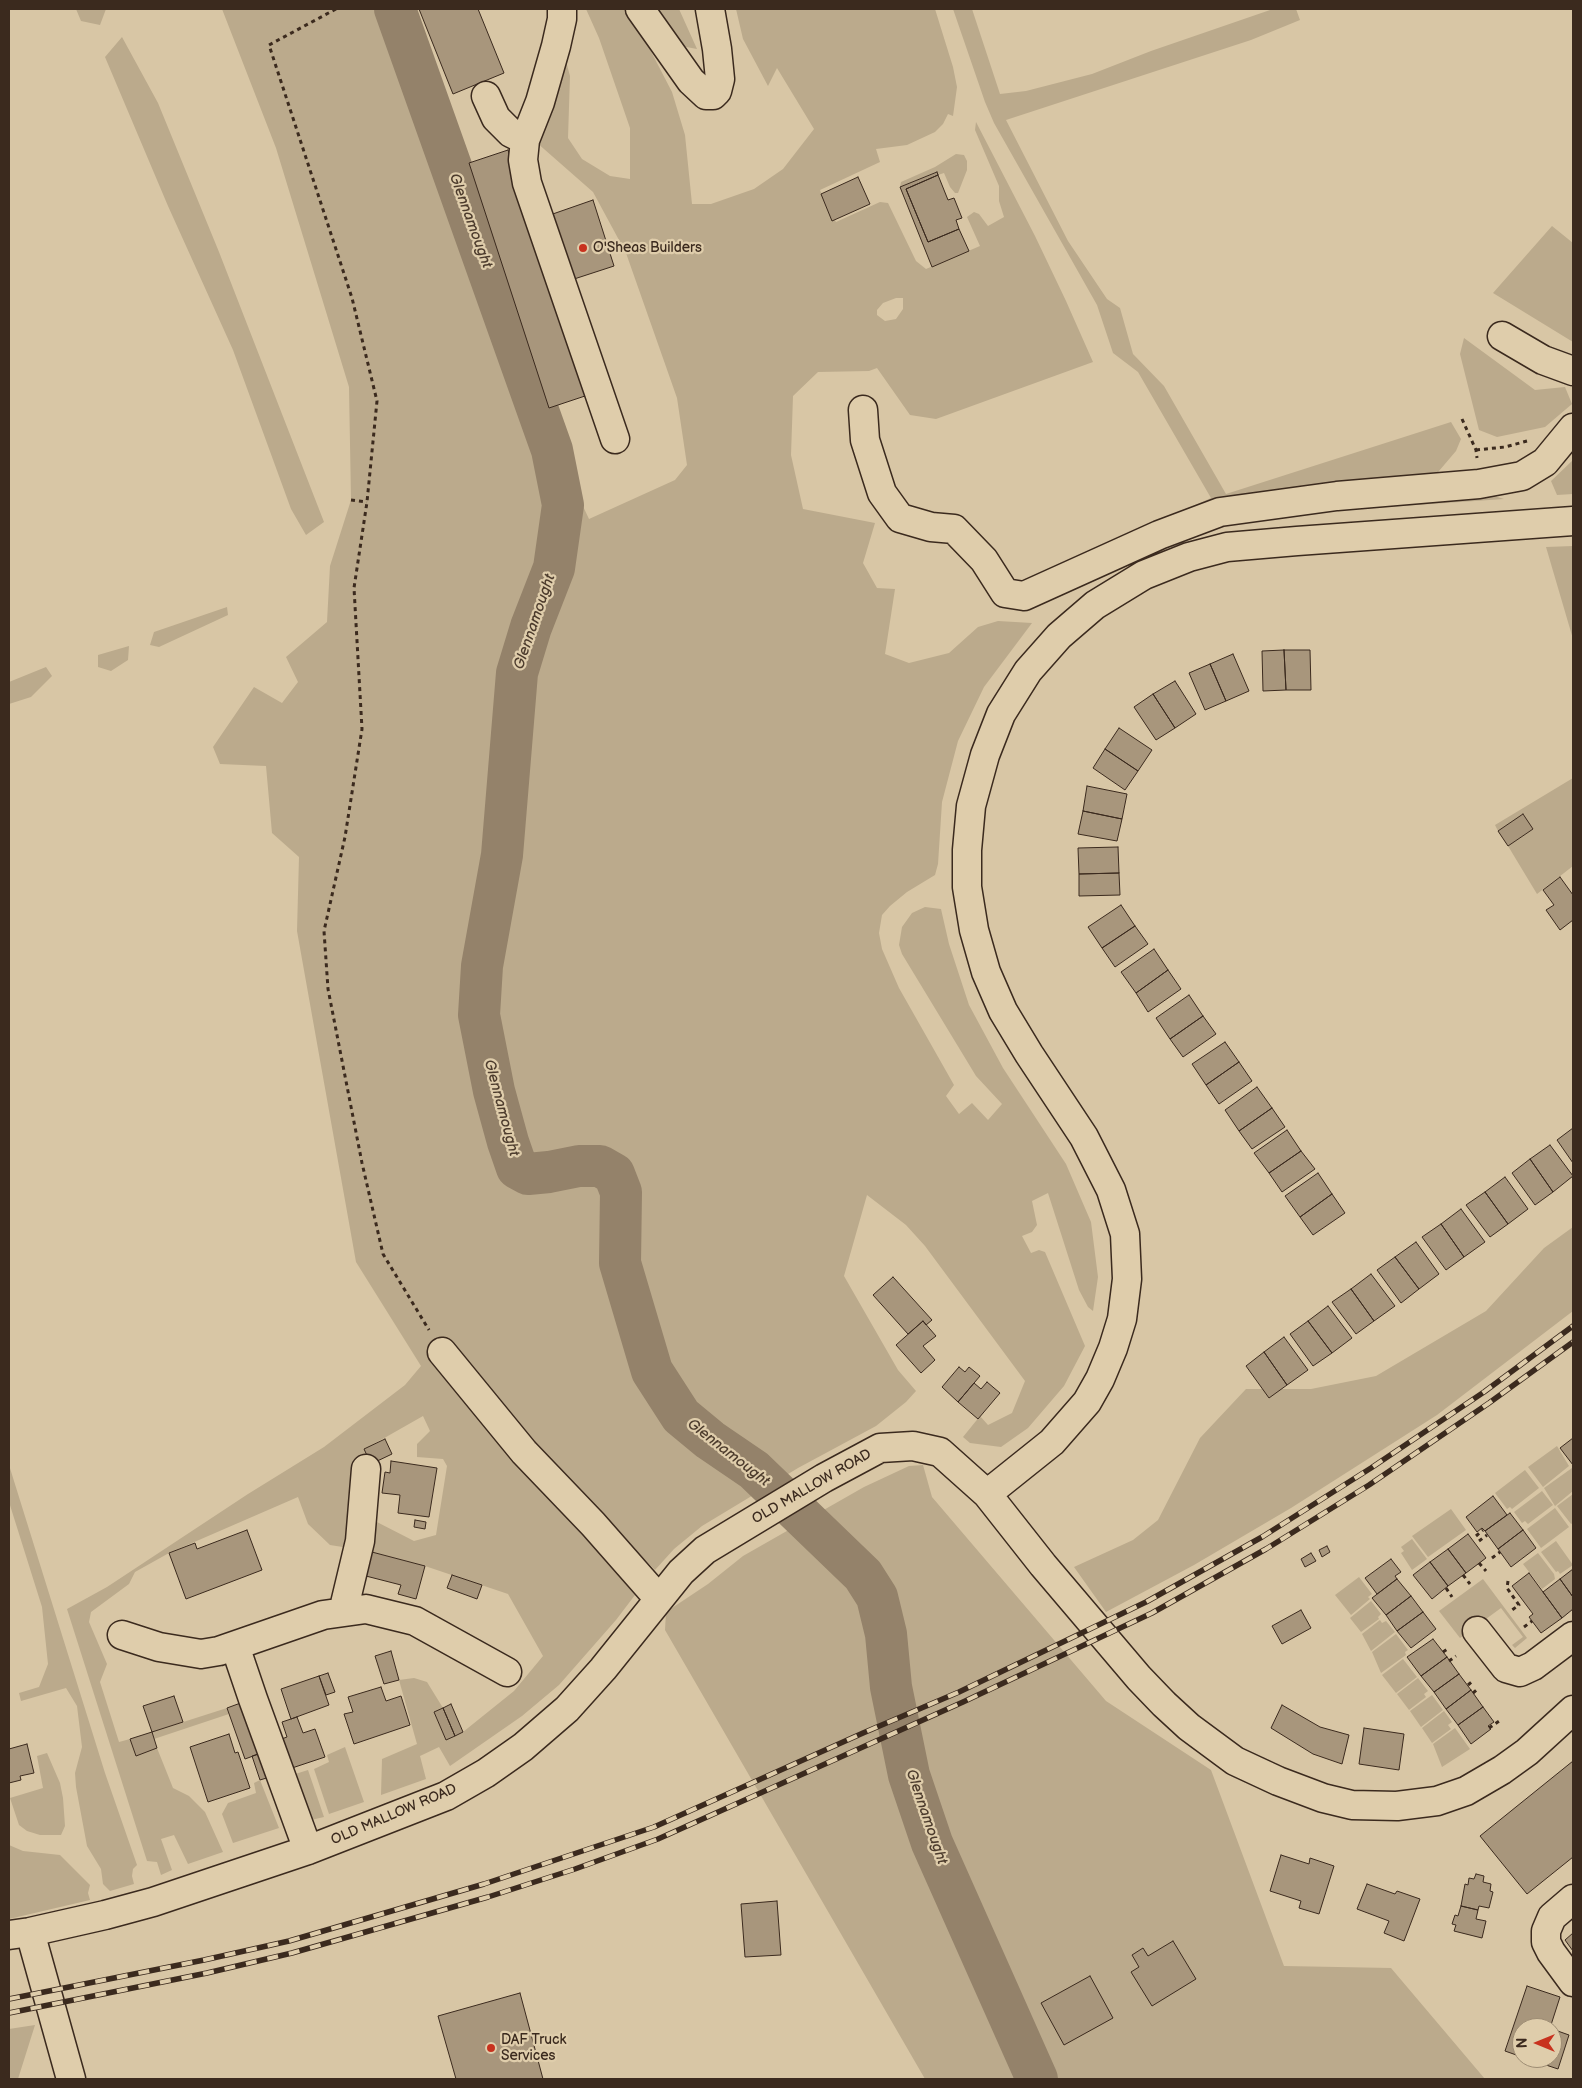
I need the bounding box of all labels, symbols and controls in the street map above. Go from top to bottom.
water label: Glennamought [445,171,495,271]
place label: O'Sheas Builders [593,240,702,256]
marker: O'Sheas Builders [577,242,589,254]
water label: Glennamought [510,572,560,672]
water label: Glennamought [479,1058,523,1158]
water label: Glennamought [683,1415,773,1491]
street label: OLD MALLOW ROAD [749,1446,875,1528]
water label: Glennamought [901,1767,951,1867]
street label: OLD MALLOW ROAD [329,1781,459,1849]
north arrow [1512,2018,1562,2068]
place label: DAF Truck Services [501,2032,566,2064]
text: N [1514,2038,1531,2048]
marker: DAF Truck Services [485,2042,497,2054]

